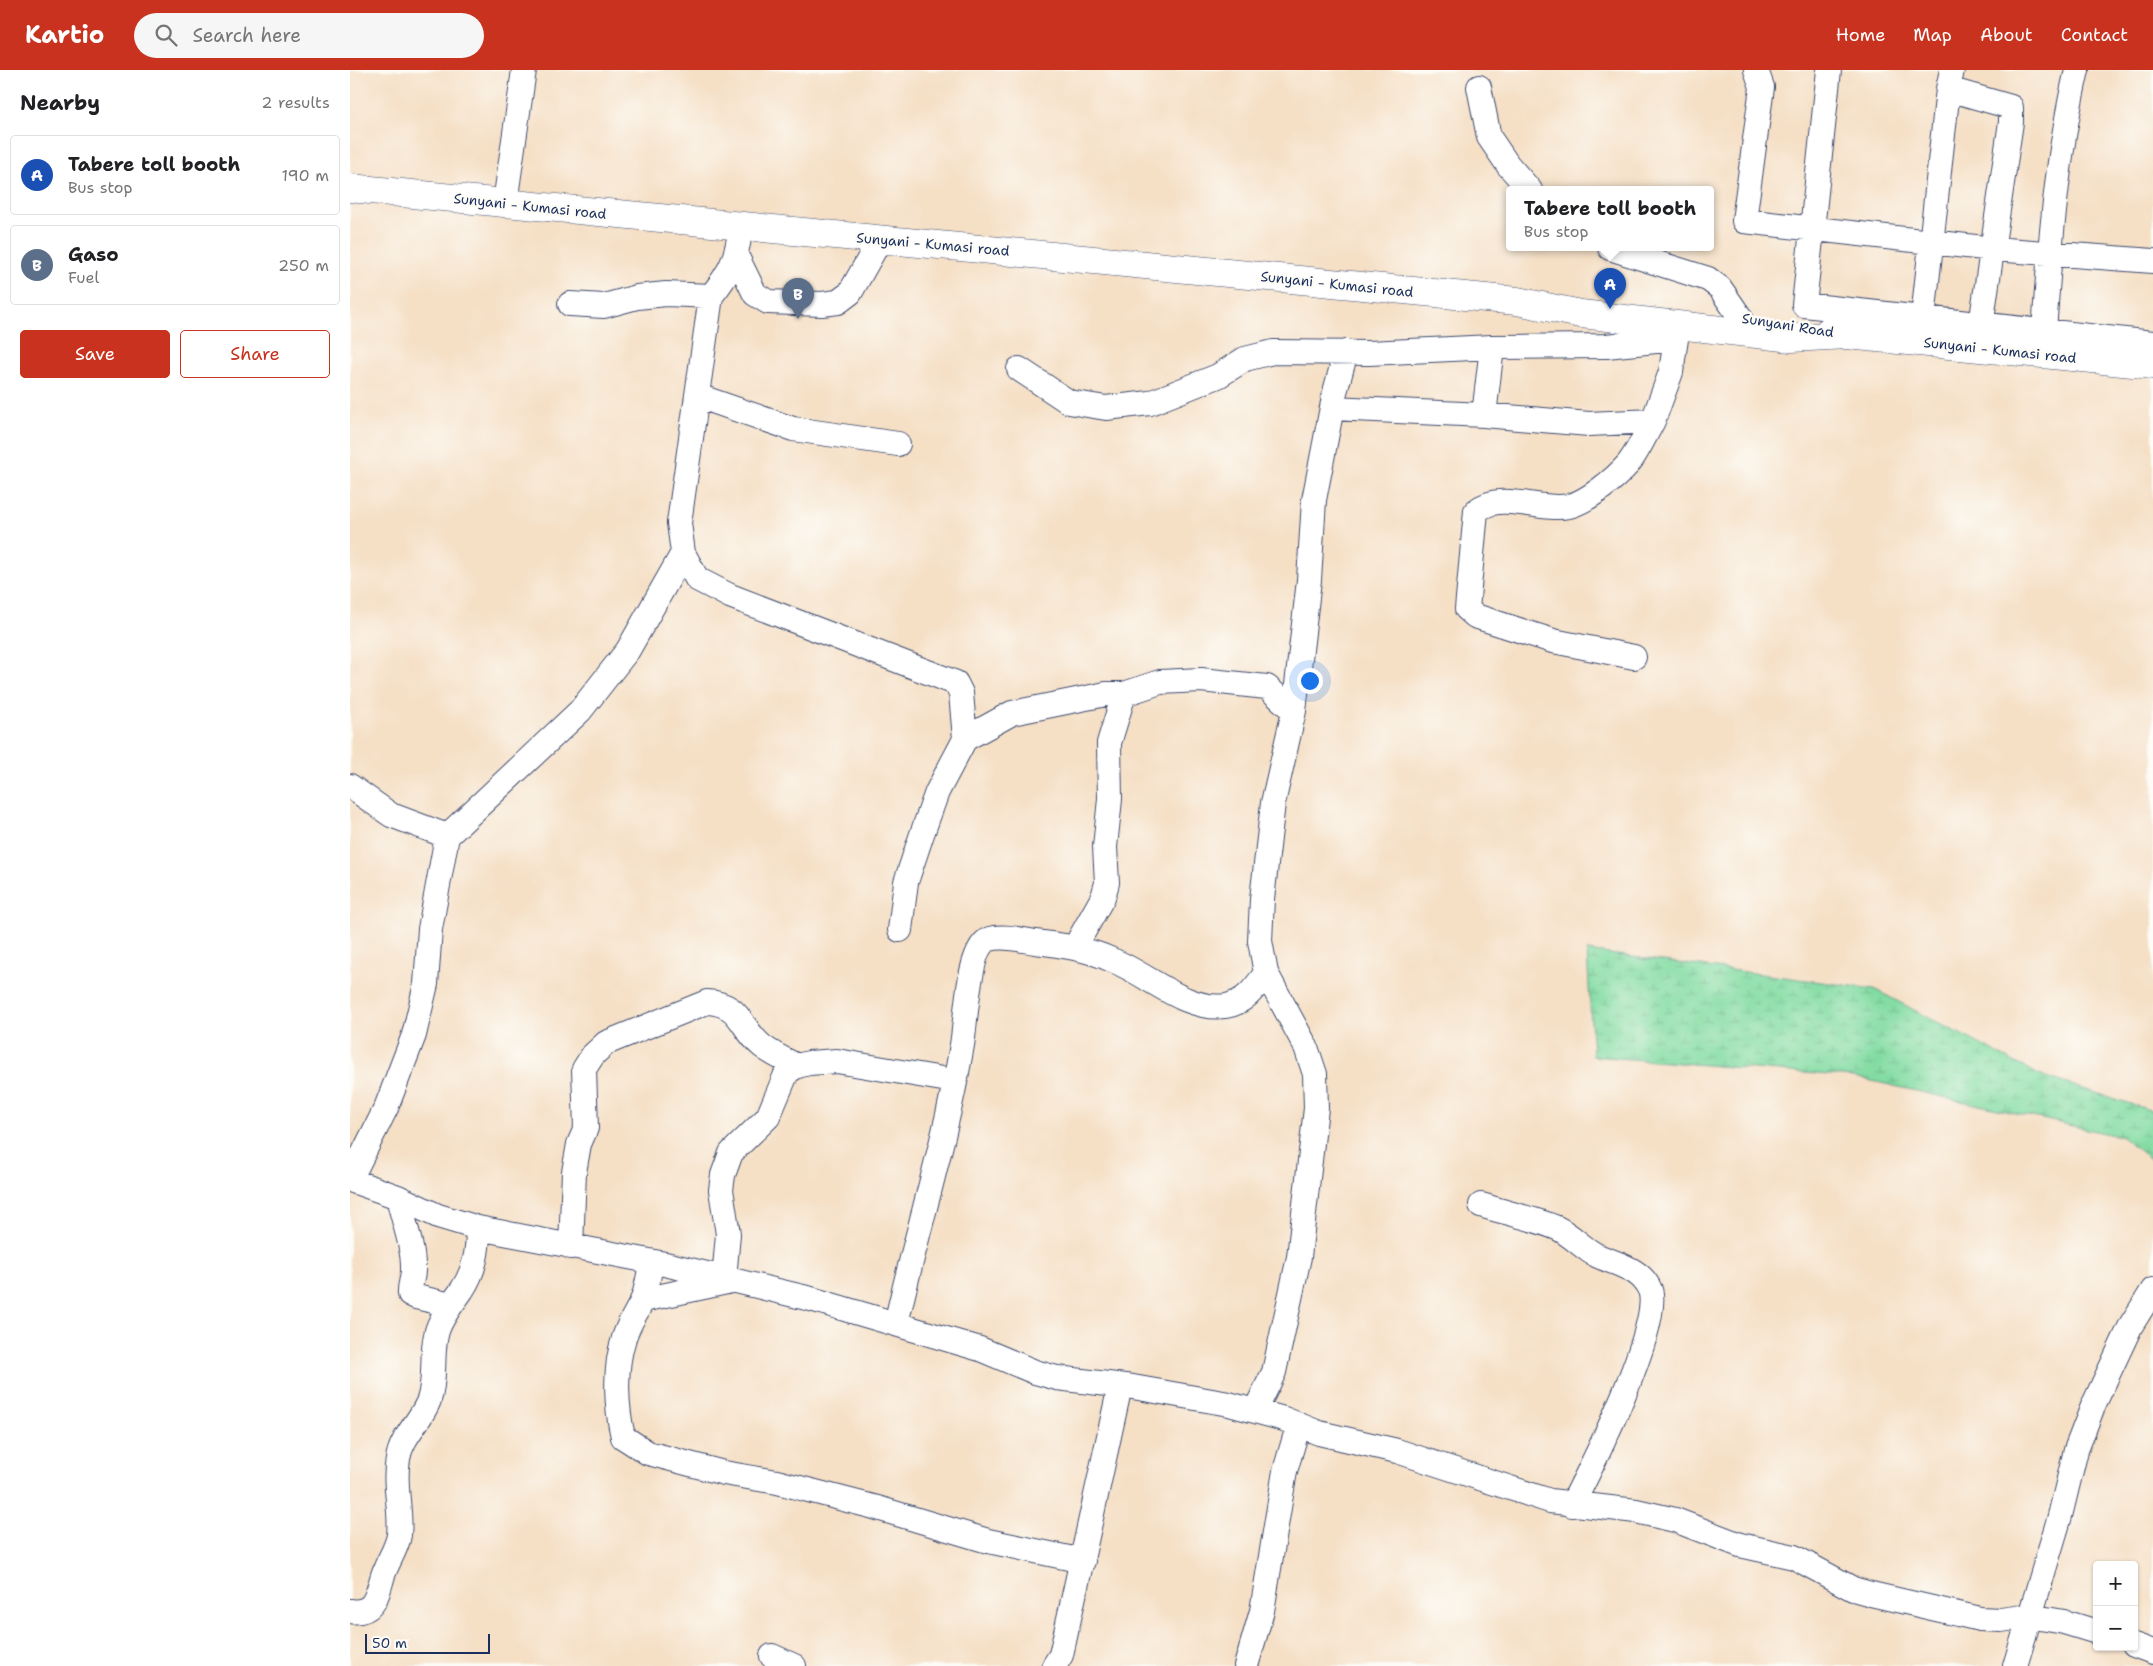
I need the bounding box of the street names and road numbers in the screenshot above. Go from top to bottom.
street label: Sunyani - Kumasi road [453,189,607,223]
street label: Sunyani - Kumasi road [856,228,1010,260]
street label: Sunyani - Kumasi road [1260,267,1414,301]
street label: Sunyani Road [1741,309,1835,341]
street label: Sunyani - Kumasi road [1923,333,2077,367]

